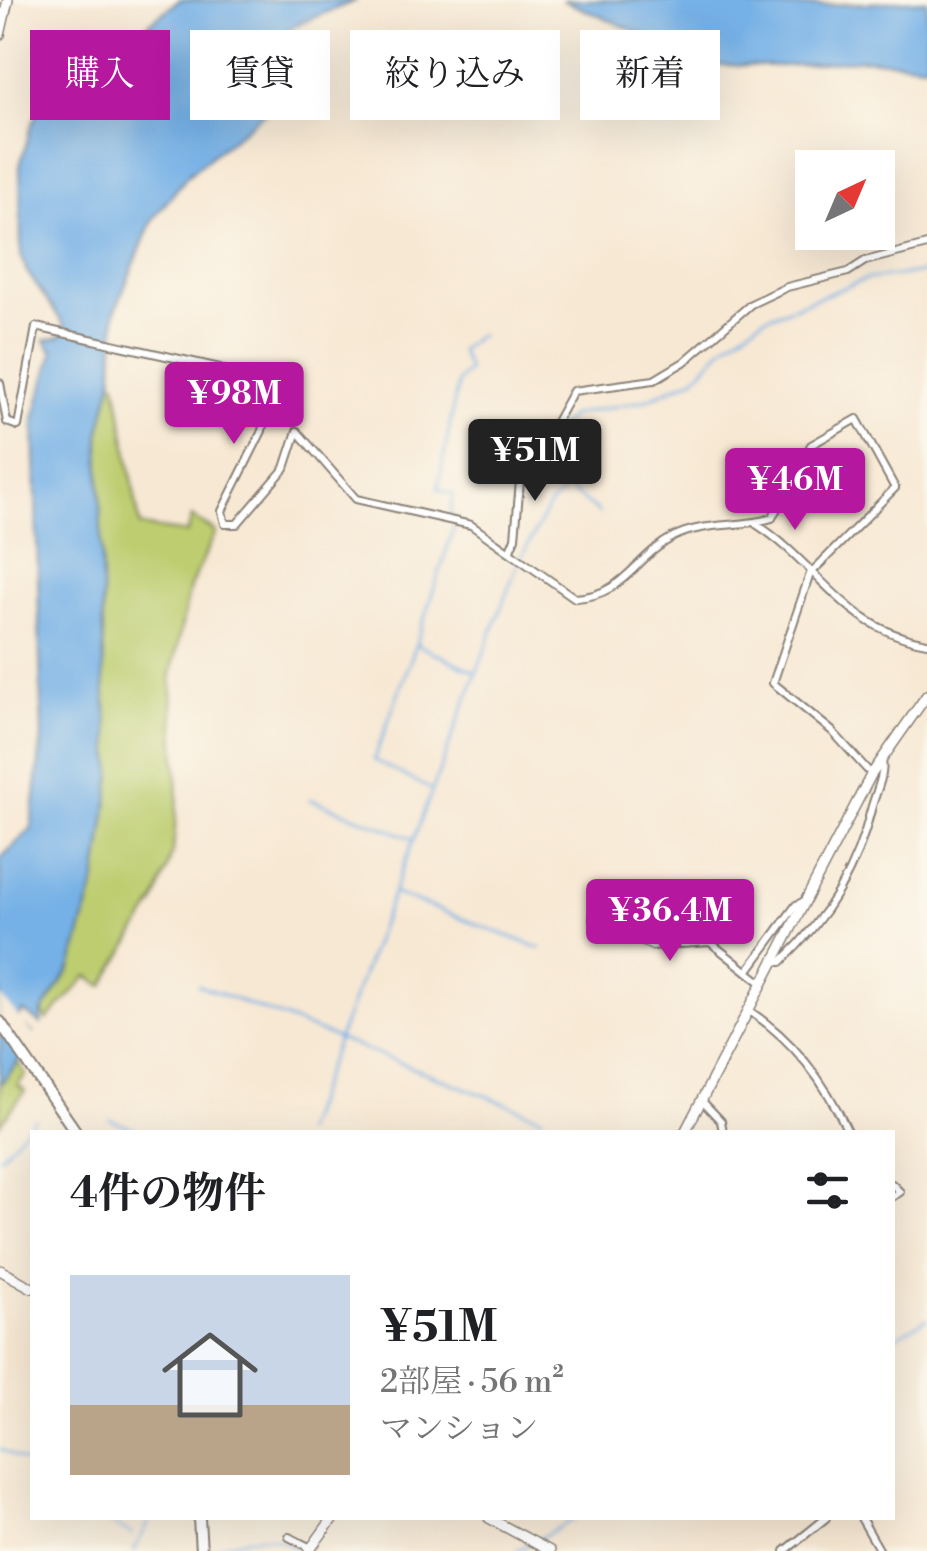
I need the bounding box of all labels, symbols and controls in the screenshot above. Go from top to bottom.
chip: 購入 [30,30,170,120]
chip: 賃貸 [190,30,330,120]
chip: 絞り込み [350,30,560,120]
chip: 新着 [580,30,720,120]
north arrow [795,150,895,250]
map controls [795,150,895,250]
pin: ¥98M [175,362,293,447]
text: ¥98M [187,374,281,414]
pin: ¥51M [476,419,594,504]
text: ¥51M [490,431,580,471]
pin: ¥46M [736,448,854,533]
text: ¥46M [747,460,843,500]
pin: ¥36.4M [589,879,751,964]
text: ¥36.4M [608,891,732,931]
icon: filters [800,1163,855,1218]
text: 4件の物件 [70,1168,266,1221]
text: ¥51M [380,1302,497,1355]
icon: home [150,1315,270,1435]
text: 2部屋 · 56 m² [380,1362,564,1402]
text: マンション [380,1409,539,1449]

